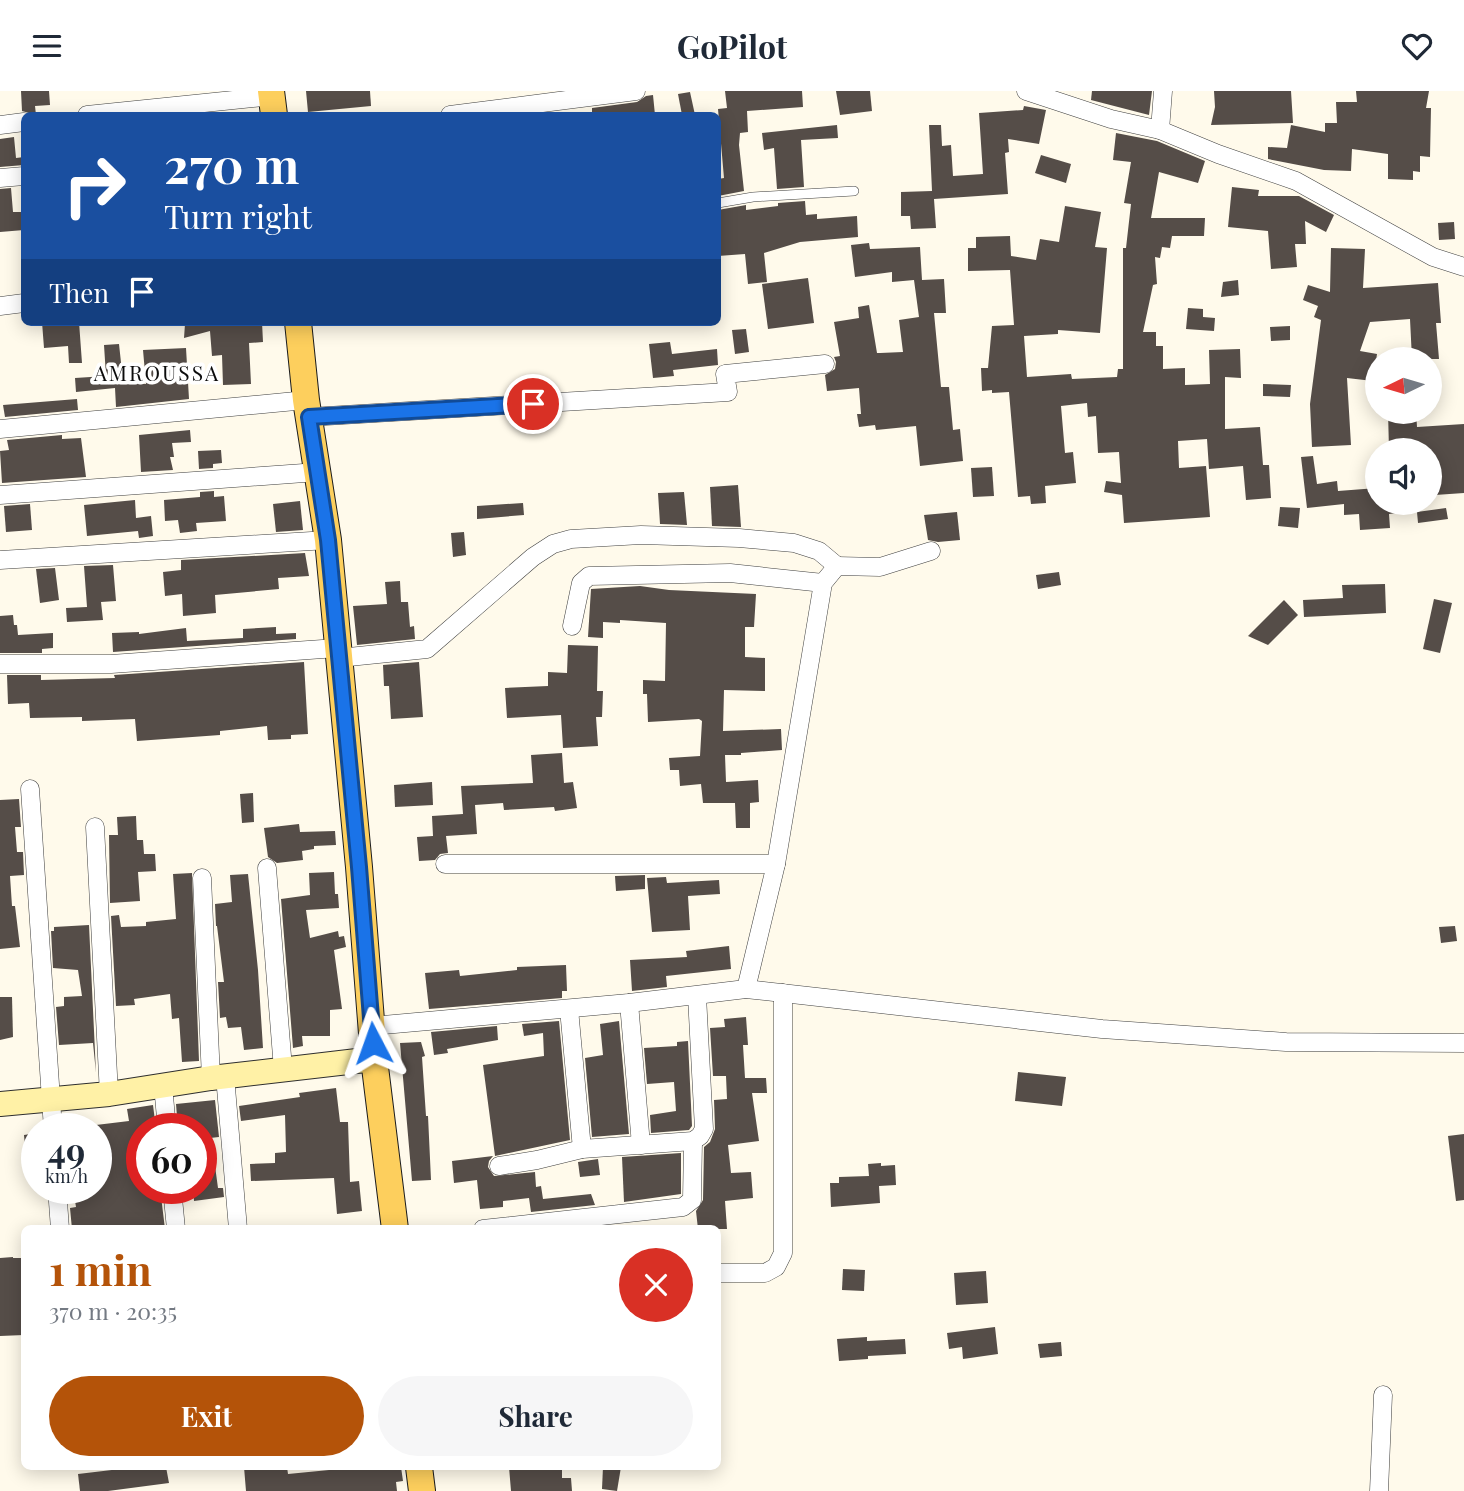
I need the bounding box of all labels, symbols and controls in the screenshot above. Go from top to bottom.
text: GoPilot [677,24,787,67]
icon: menu [28,27,66,65]
icon: heart [1398,27,1436,65]
text: 270 m [164,131,299,196]
icon: right [49,140,140,231]
text: Turn right [164,194,312,237]
icon: arrive [123,273,161,311]
text: Then [49,275,109,310]
north arrow [1365,347,1442,423]
map controls [1365,347,1442,515]
district label: AMROUSSA [93,358,220,386]
pin [503,374,563,434]
icon: arrive [514,385,552,423]
button: sound [1365,438,1442,515]
position arrow [336,1006,410,1080]
speed limit sign: 60 [126,1113,217,1204]
text: 49 [48,1126,85,1173]
text: km/h [45,1164,88,1188]
text: 1 min [49,1241,152,1297]
button: close [619,1248,693,1322]
text: 370 m · 20:35 [49,1295,177,1326]
button: Exit [49,1376,364,1456]
button: Share [378,1376,693,1456]

